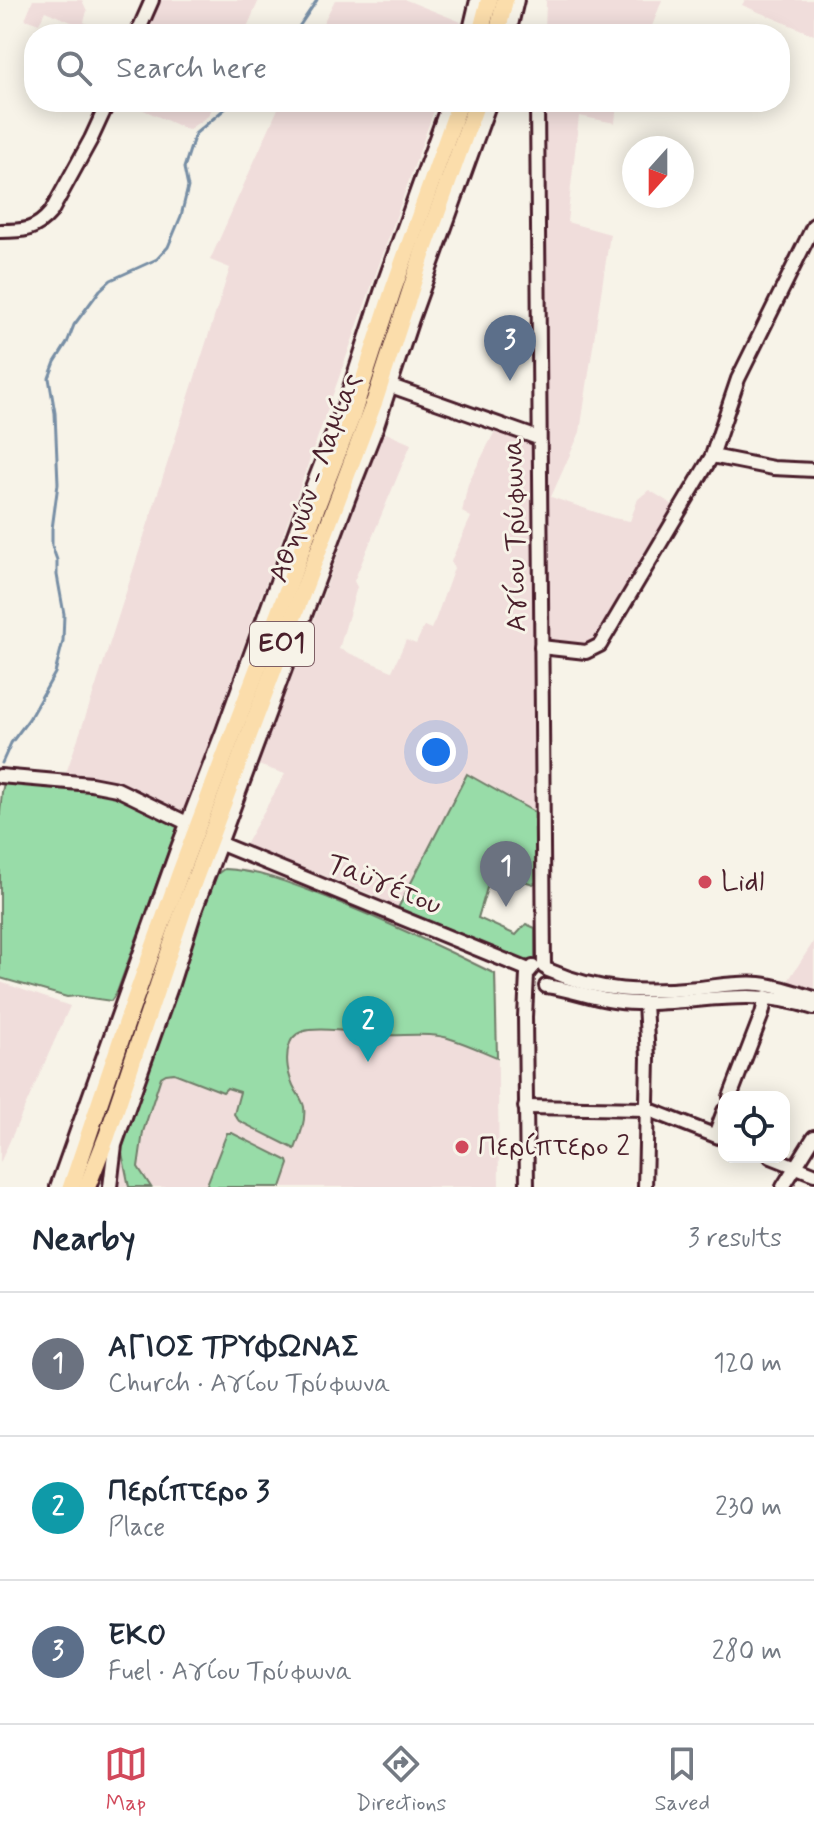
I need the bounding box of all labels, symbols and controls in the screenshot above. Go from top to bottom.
search box [24,24,790,112]
icon: search [52,46,96,90]
text: Search here [116,49,267,88]
north arrow [622,136,694,208]
pin: 3 [484,315,536,381]
street label: Αθηνών - Λαμίας [261,368,371,588]
street label: Αγίου Τρύφωνα [496,438,536,632]
road number: ΕΟ1 [250,622,314,666]
your location [416,732,456,772]
pin: 1 [480,841,532,907]
street label: Ταϋγέτου [321,845,447,925]
place label: Lidl [721,864,764,901]
marker: Lidl [696,873,714,891]
pin: 2 [342,996,394,1062]
map controls [718,1091,790,1163]
button: locate [718,1091,790,1163]
place label: Περίπτερο 2 [478,1129,630,1166]
marker: Περίπτερο 2 [453,1138,471,1156]
text: Nearby [32,1217,136,1262]
text: 3 results [688,1222,782,1256]
text: ΑΓΙΟΣ ΤΡΥΦΩΝΑΣ [108,1328,359,1367]
text: 1 [52,1347,64,1381]
text: 120 m [713,1347,782,1381]
text: Church · Αγίου Τρύφωνα [108,1367,391,1401]
text: Περίπτερο 3 [108,1472,270,1511]
text: 2 [52,1491,64,1525]
text: 230 m [715,1491,782,1525]
text: Place [108,1511,165,1545]
text: EKO [108,1616,166,1655]
text: 3 [52,1635,64,1669]
text: 280 m [712,1635,782,1669]
text: Fuel · Αγίου Τρύφωνα [108,1655,352,1689]
tab: Map [104,1742,148,1818]
tab: Directions [356,1742,446,1818]
tab: Saved [654,1742,710,1818]

